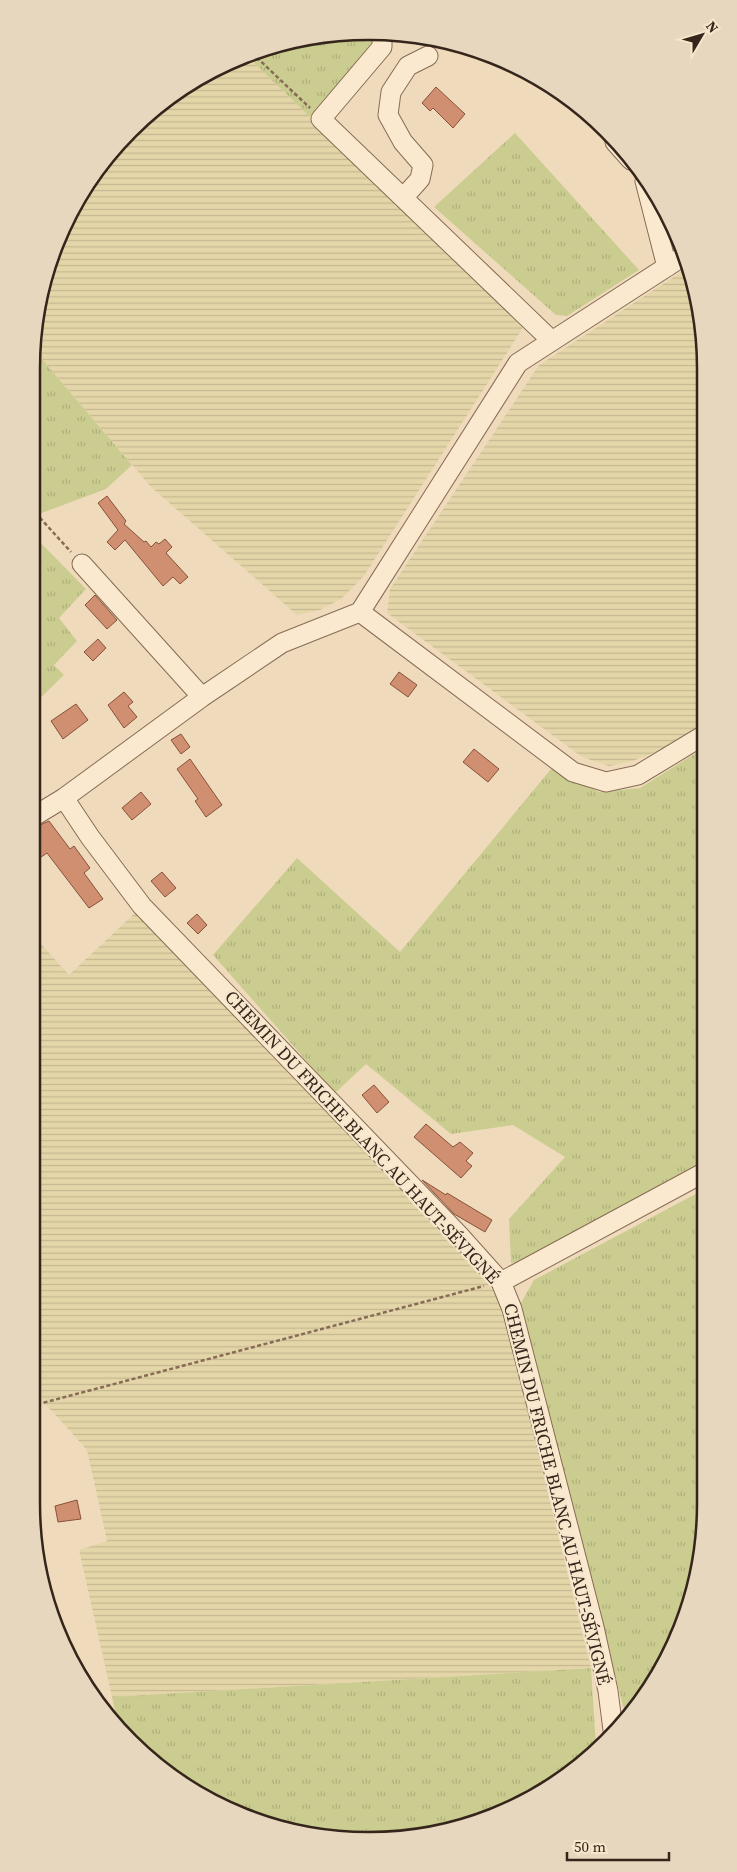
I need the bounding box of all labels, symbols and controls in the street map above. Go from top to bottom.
north arrow [677,10,727,60]
text: N [701,17,723,37]
street label: CHEMIN DU FRICHE BLANC AU HAUT-SÉVIGNÉ [219,985,506,1289]
street label: CHEMIN DU FRICHE BLANC AU HAUT-SÉVIGNÉ [498,1300,617,1688]
scale bar [567,1830,670,1862]
text: 50 m [574,1836,606,1857]

